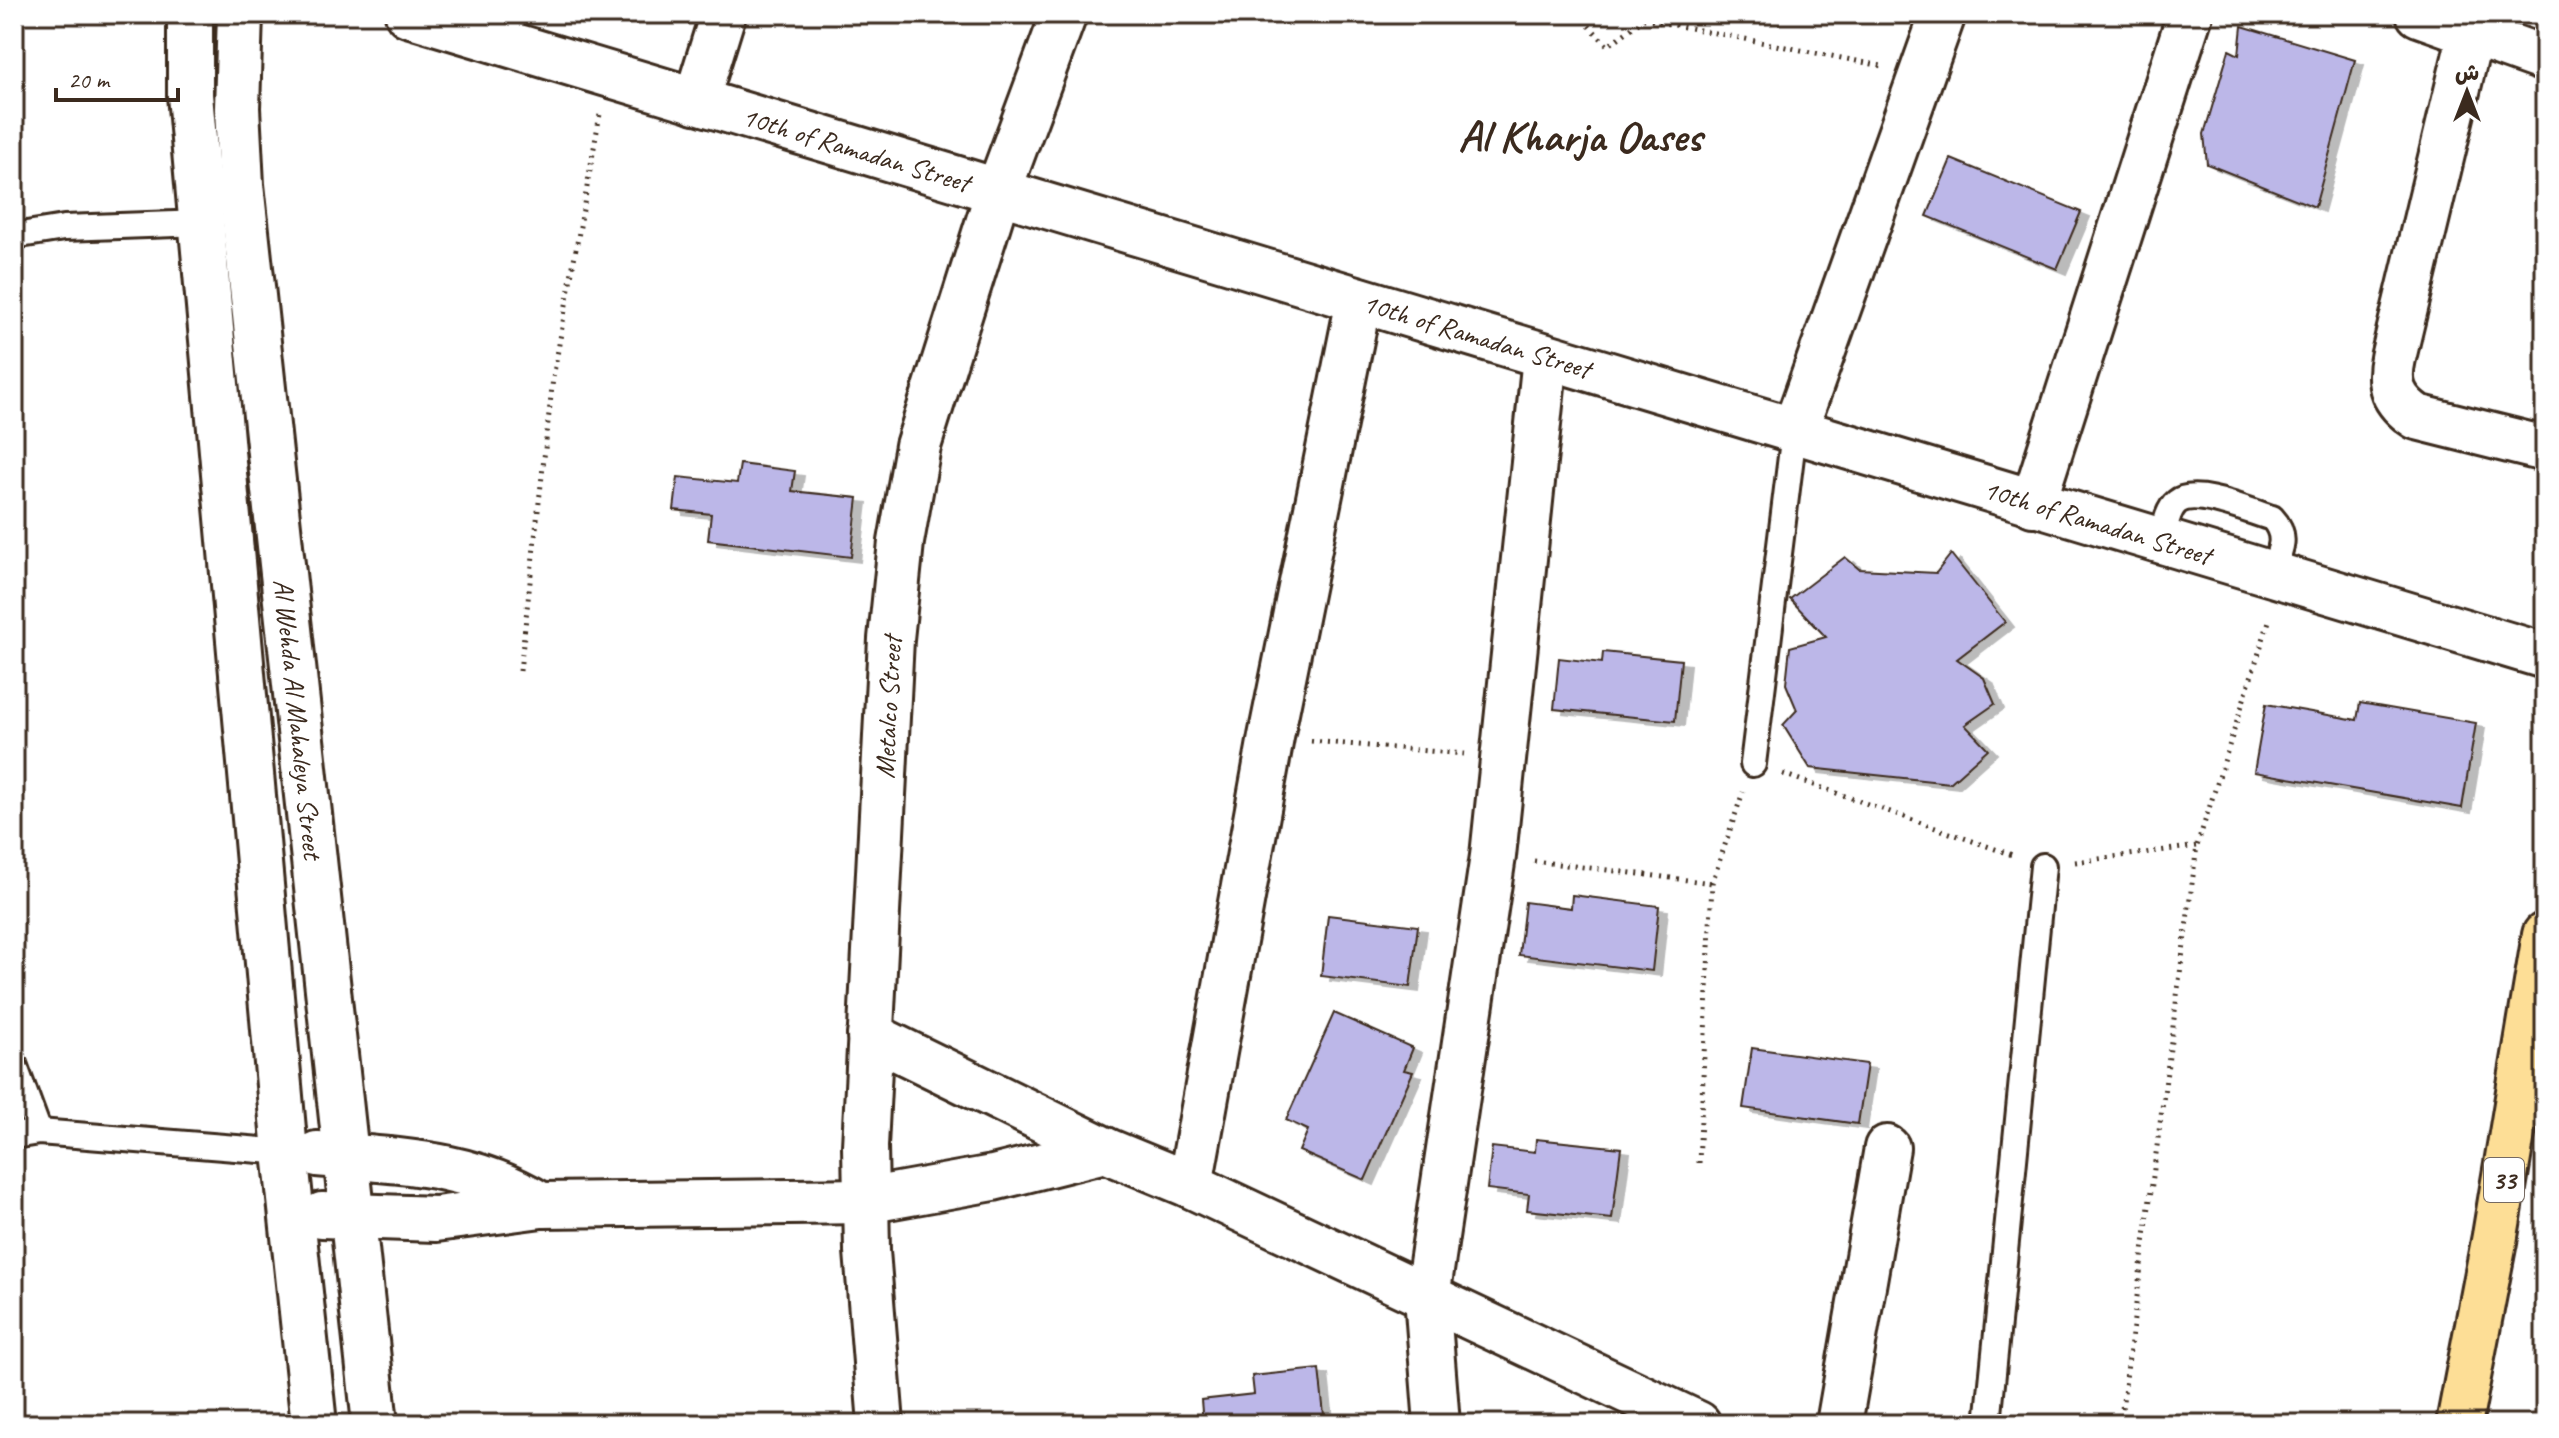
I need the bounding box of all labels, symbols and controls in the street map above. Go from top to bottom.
scale bar [56,52,178,102]
north arrow [2427,52,2507,132]
text: ش [2455,59,2479,87]
text: 20 m [68,65,111,95]
street label: 10th of Ramadan Street [738,98,978,201]
district label: Al Kharja Oases [1458,109,1706,164]
street label: 10th of Ramadan Street [1359,285,1598,387]
street label: 10th of Ramadan Street [1979,471,2219,574]
street label: Al Wehda Al Mahaleya Street [266,577,331,863]
street label: Metalco Street [867,631,909,779]
road number: 33 [2484,1158,2524,1202]

